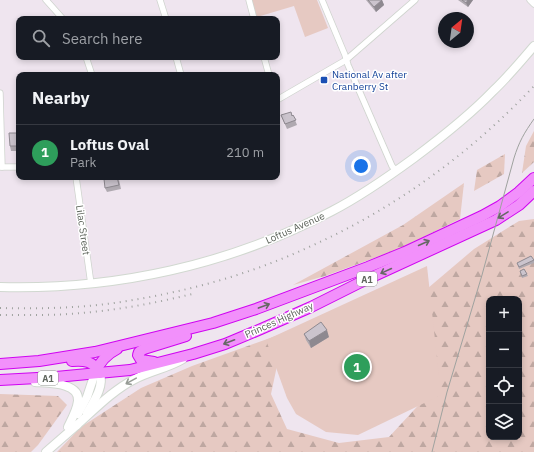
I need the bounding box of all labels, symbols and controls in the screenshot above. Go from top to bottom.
north arrow [438,12,474,48]
search box [16,16,280,60]
icon: search [30,27,52,49]
text: Search here [62,29,142,48]
place label: National Av after Cranberry St [332,68,407,93]
marker: National Av after Cranberry St [319,75,329,85]
text: Nearby [32,87,90,109]
text: Loftus Oval [70,135,149,154]
text: 1 [41,144,49,161]
text: 210 m [226,144,264,161]
text: Park [70,154,96,171]
your location [351,156,371,176]
street label: Lilac Street [73,204,93,256]
street label: Loftus Avenue [263,209,327,247]
one-way arrow [498,211,509,219]
one-way arrow [417,239,429,247]
one-way arrow [380,268,392,275]
road number: A1 [357,272,377,286]
map controls [486,296,522,440]
button: + [486,296,522,332]
street label: Princes Highway [243,299,315,341]
one-way arrow [257,302,269,310]
button: − [486,332,522,368]
one-way arrow [224,338,236,346]
pin: 1 [344,352,370,382]
button: locate [486,368,522,404]
road number: A1 [38,371,58,385]
one-way arrow [125,378,137,385]
button: layers [486,404,522,440]

